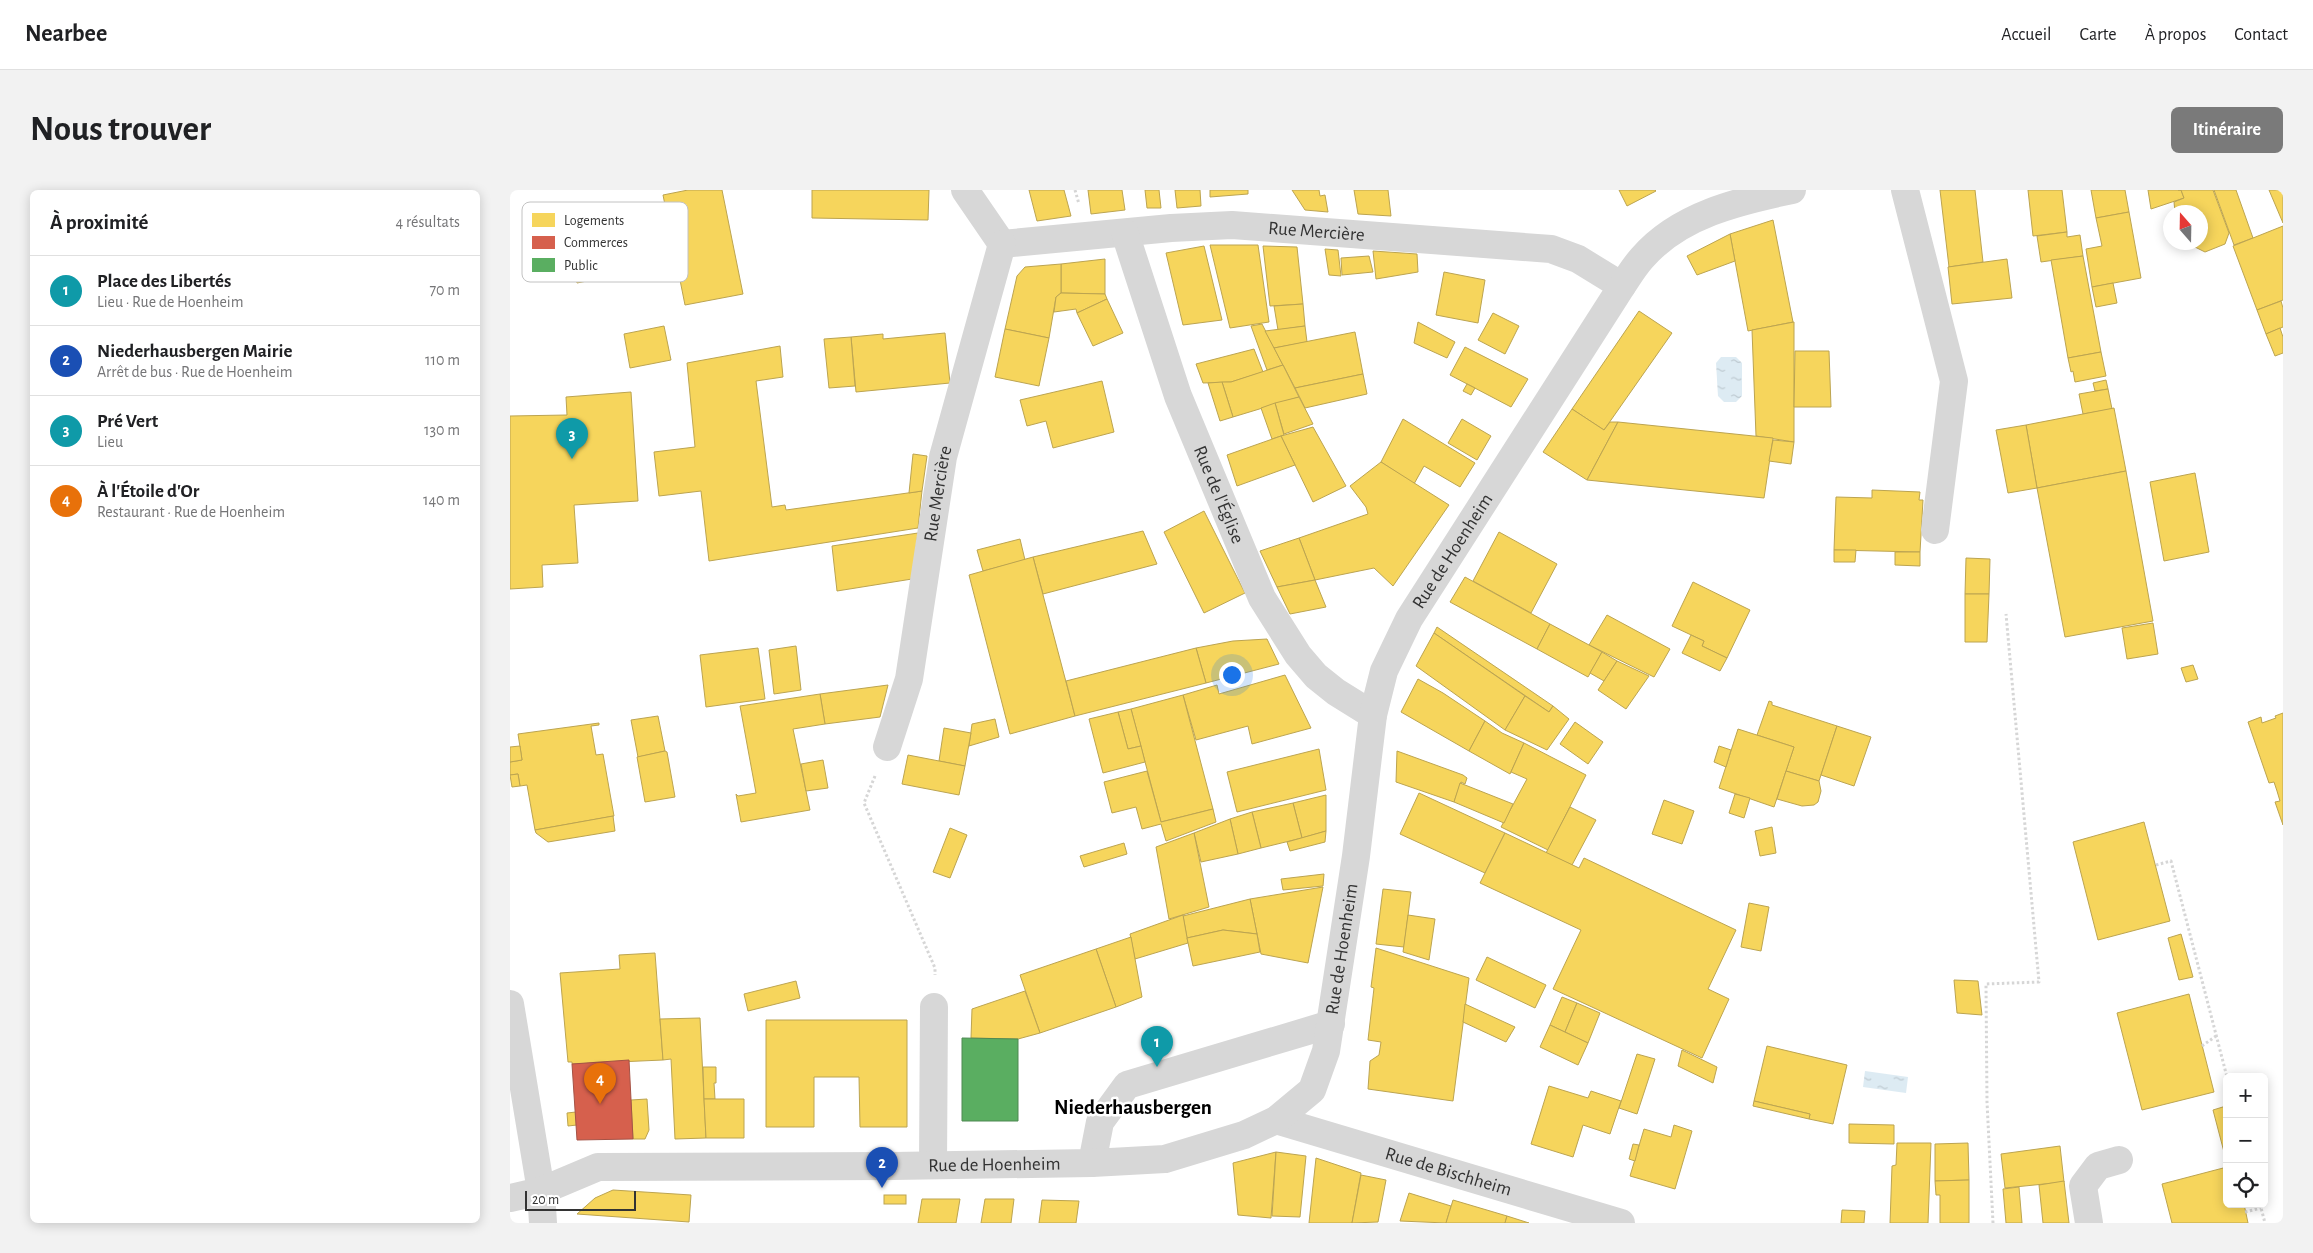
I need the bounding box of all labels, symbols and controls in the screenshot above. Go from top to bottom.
text: Nearbee [25,22,107,46]
text: Accueil [2001,26,2052,44]
text: Carte [2080,26,2117,44]
text: À propos [2145,26,2206,44]
text: Contact [2234,26,2288,44]
button: Itinéraire [2171,107,2283,153]
text: Nous trouver [30,112,211,147]
legend [522,202,688,282]
north arrow [2163,205,2208,250]
text: À proximité [50,212,148,233]
text: 4 résultats [396,214,460,230]
text: Logements [564,214,624,228]
street label: Rue Mercière [1267,218,1365,244]
text: Commerces [564,236,628,250]
text: Public [564,259,598,273]
text: Place des Libertés [97,272,231,291]
text: 1 [63,282,69,298]
text: 70 m [429,282,460,298]
text: Lieu · Rue de Hoenheim [97,294,244,310]
text: Niederhausbergen Mairie [97,342,292,361]
text: 2 [62,352,70,368]
text: 110 m [425,352,460,368]
text: Arrêt de bus · Rue de Hoenheim [97,364,293,380]
text: Pré Vert [97,412,158,431]
pin: 3 [556,418,588,459]
text: 3 [63,422,69,438]
text: 130 m [424,422,460,438]
text: Lieu [97,434,123,450]
street label: Rue de l'Église [1190,443,1248,546]
street label: Rue Mercière [921,444,955,543]
text: À l'Étoile d'Or [97,482,199,501]
street label: Rue de Hoenheim [1409,490,1496,612]
text: 4 [62,492,70,508]
text: 140 m [423,492,460,508]
text: Restaurant · Rue de Hoenheim [97,504,285,520]
your location [1219,662,1245,688]
street label: Rue de Hoenheim [1322,882,1361,1016]
pin: 1 [1141,1026,1173,1067]
pin: 4 [584,1063,616,1104]
map controls [2223,1073,2268,1208]
button: + [2223,1073,2268,1118]
district label: Niederhausbergen [1054,1097,1212,1118]
button: − [2223,1118,2268,1163]
street label: Rue de Bischheim [1383,1144,1514,1199]
pin: 2 [866,1147,898,1188]
street label: Rue de Hoenheim [928,1154,1061,1175]
button: locate [2223,1163,2268,1208]
scale bar [525,1188,636,1211]
text: 20 m [532,1193,559,1207]

